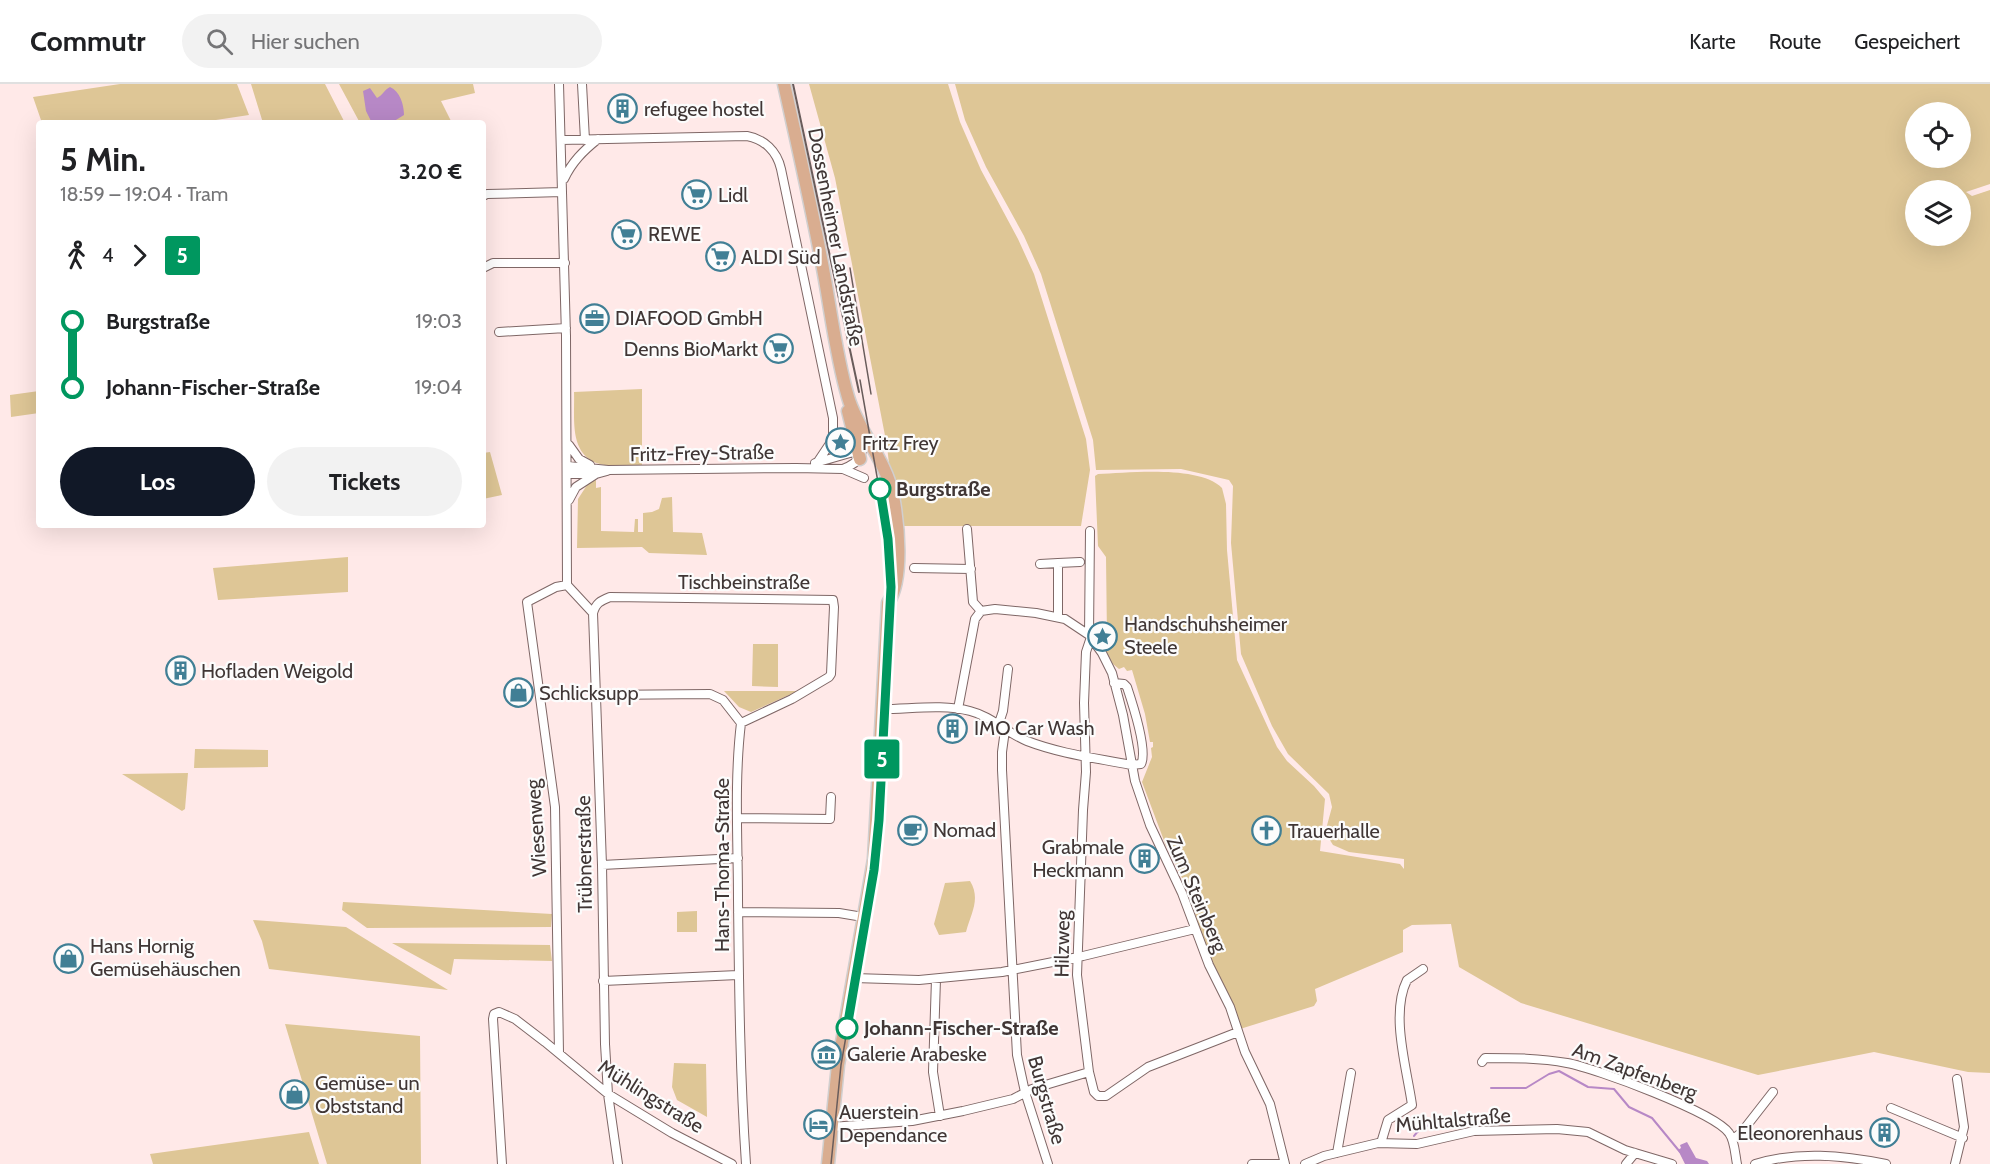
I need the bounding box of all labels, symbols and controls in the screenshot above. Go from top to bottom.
search box [182,14,602,68]
text: Commutr [30,24,146,58]
icon: search [203,25,236,58]
text: Hier suchen [251,28,360,55]
text: Karte [1689,29,1736,54]
text: Route [1769,29,1821,54]
text: Gespeichert [1854,29,1960,54]
building icon: refugee hostel [607,93,639,125]
place label: refugee hostel [644,97,764,121]
map controls [1905,102,1971,246]
button: locate [1905,102,1971,168]
street label: Dossenheimer Landstraße [803,126,869,348]
text: 5 Min. [60,139,146,179]
text: 3.20 € [399,158,462,185]
supermarket icon: Lidl [681,179,713,211]
button: layers [1905,180,1971,246]
text: 18:59 – 19:04 · Tram [60,182,228,206]
place label: Lidl [718,183,748,207]
supermarket icon: REWE [611,218,643,250]
place label: REWE [648,222,701,246]
icon: walk [60,239,93,272]
icon: forward [123,239,156,272]
supermarket icon: ALDI Süd [704,241,736,273]
text: 4 [102,243,114,267]
text: 5 [177,243,188,268]
place label: ALDI Süd [741,245,821,269]
office icon: DIAFOOD GmbH [578,302,610,334]
place label: DIAFOOD GmbH [615,306,763,330]
text: Burgstraße [106,308,210,335]
text: 19:03 [415,309,462,333]
supermarket icon: Denns BioMarkt [763,333,795,365]
place label: Denns BioMarkt [624,337,758,361]
text: Johann-Fischer-Straße [106,374,320,401]
text: 19:04 [414,375,462,399]
place icon: Fritz Frey [825,427,857,459]
place label: Fritz Frey [862,431,939,455]
street label: Fritz-Frey-Straße [630,440,774,466]
button: Los [60,447,255,516]
button: Tickets [267,447,462,516]
place label: Burgstraße [896,477,991,501]
marker: Burgstraße [869,478,891,500]
street label: Tischbeinstraße [678,570,810,594]
place label: Handschuhsheimer Steele [1124,612,1288,659]
place icon: Handschuhsheimer Steele [1087,620,1119,652]
building icon: Hofladen Weigold [164,655,196,687]
place label: Hofladen Weigold [201,659,353,683]
shop icon: Schlicksupp [502,677,534,709]
place label: Schlicksupp [539,681,639,705]
building icon: IMO Car Wash [937,712,969,744]
place label: IMO Car Wash [974,716,1095,740]
line badge: 5 [862,740,902,778]
text: 5 [876,747,888,772]
street label: Wiesenweg [521,778,551,877]
street label: Hans-Thoma-Straße [710,778,734,952]
street label: Trübnerstraße [571,795,597,913]
cafe icon: Nomad [896,814,928,846]
church icon: Trauerhalle [1251,815,1283,847]
place label: Nomad [933,818,996,842]
place label: Trauerhalle [1288,819,1380,843]
street label: Zum Steinberg [1162,832,1233,957]
place label: Grabmale Heckmann [1032,835,1124,882]
building icon: Grabmale Heckmann [1129,843,1161,875]
street label: Hilzweg [1049,909,1075,978]
place label: Hans Hornig Gemüsehäuschen [90,934,241,981]
shop icon: Hans Hornig Gemüsehäuschen [53,942,85,974]
place label: Johann-Fischer-Straße [863,1016,1059,1040]
marker: Johann-Fischer-Straße [836,1017,858,1039]
street label: Am Zapfenberg [1569,1037,1702,1105]
museum icon: Galerie Arabeske [810,1038,842,1070]
place label: Galerie Arabeske [847,1042,987,1066]
street label: Burgstraße [1023,1053,1071,1147]
street label: Mühlingstraße [594,1054,708,1138]
place label: Gemüse- un Obststand [315,1071,420,1118]
shop icon: Gemüse- un Obststand [278,1078,310,1110]
place label: Auerstein Dependance [839,1100,947,1147]
street label: Mühltalstraße [1394,1103,1512,1137]
hotel icon: Auerstein Dependance [802,1108,834,1140]
building icon: Eleonorenhaus [1868,1117,1900,1149]
place label: Eleonorenhaus [1737,1121,1863,1145]

